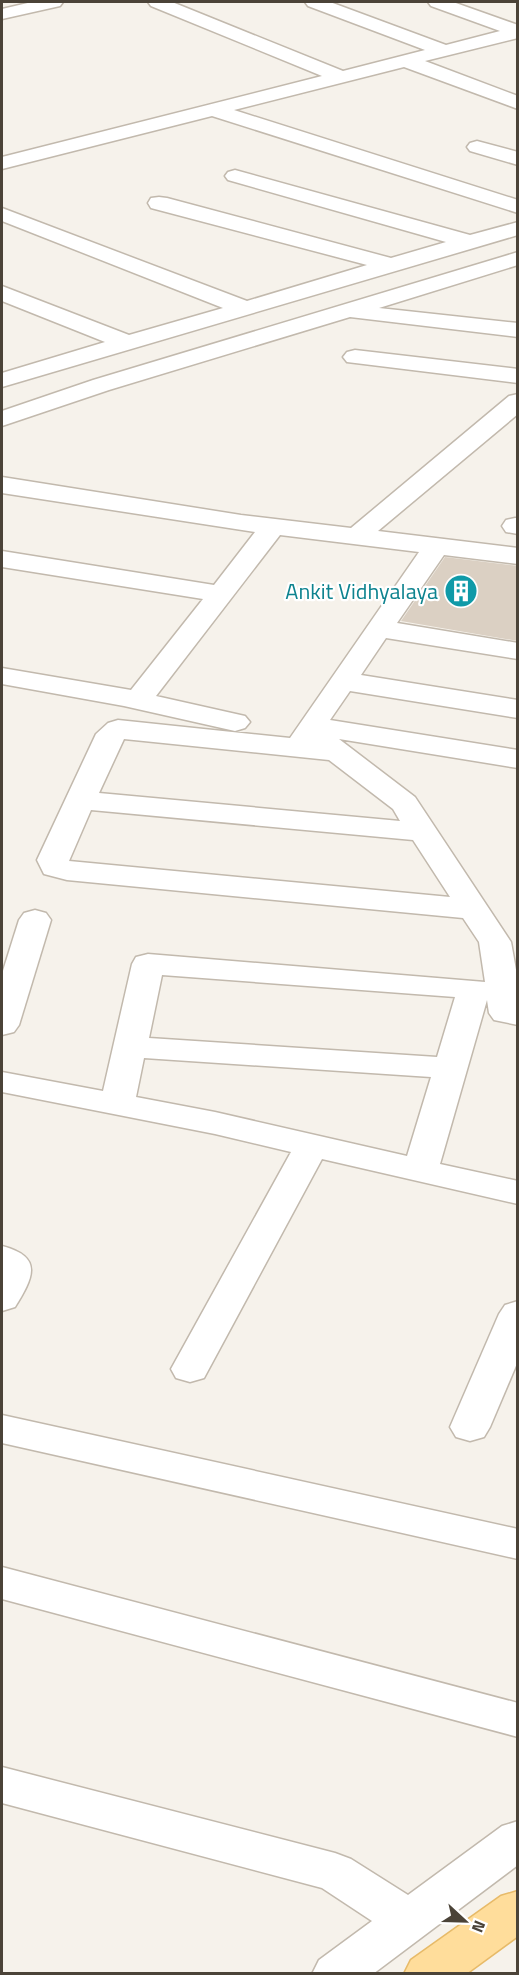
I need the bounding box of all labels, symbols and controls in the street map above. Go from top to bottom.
building icon: Ankit Vidhyalaya [443,573,479,609]
place label: Ankit Vidhyalaya [285,574,438,608]
north arrow [435,1891,495,1951]
text: N [466,1917,492,1936]

